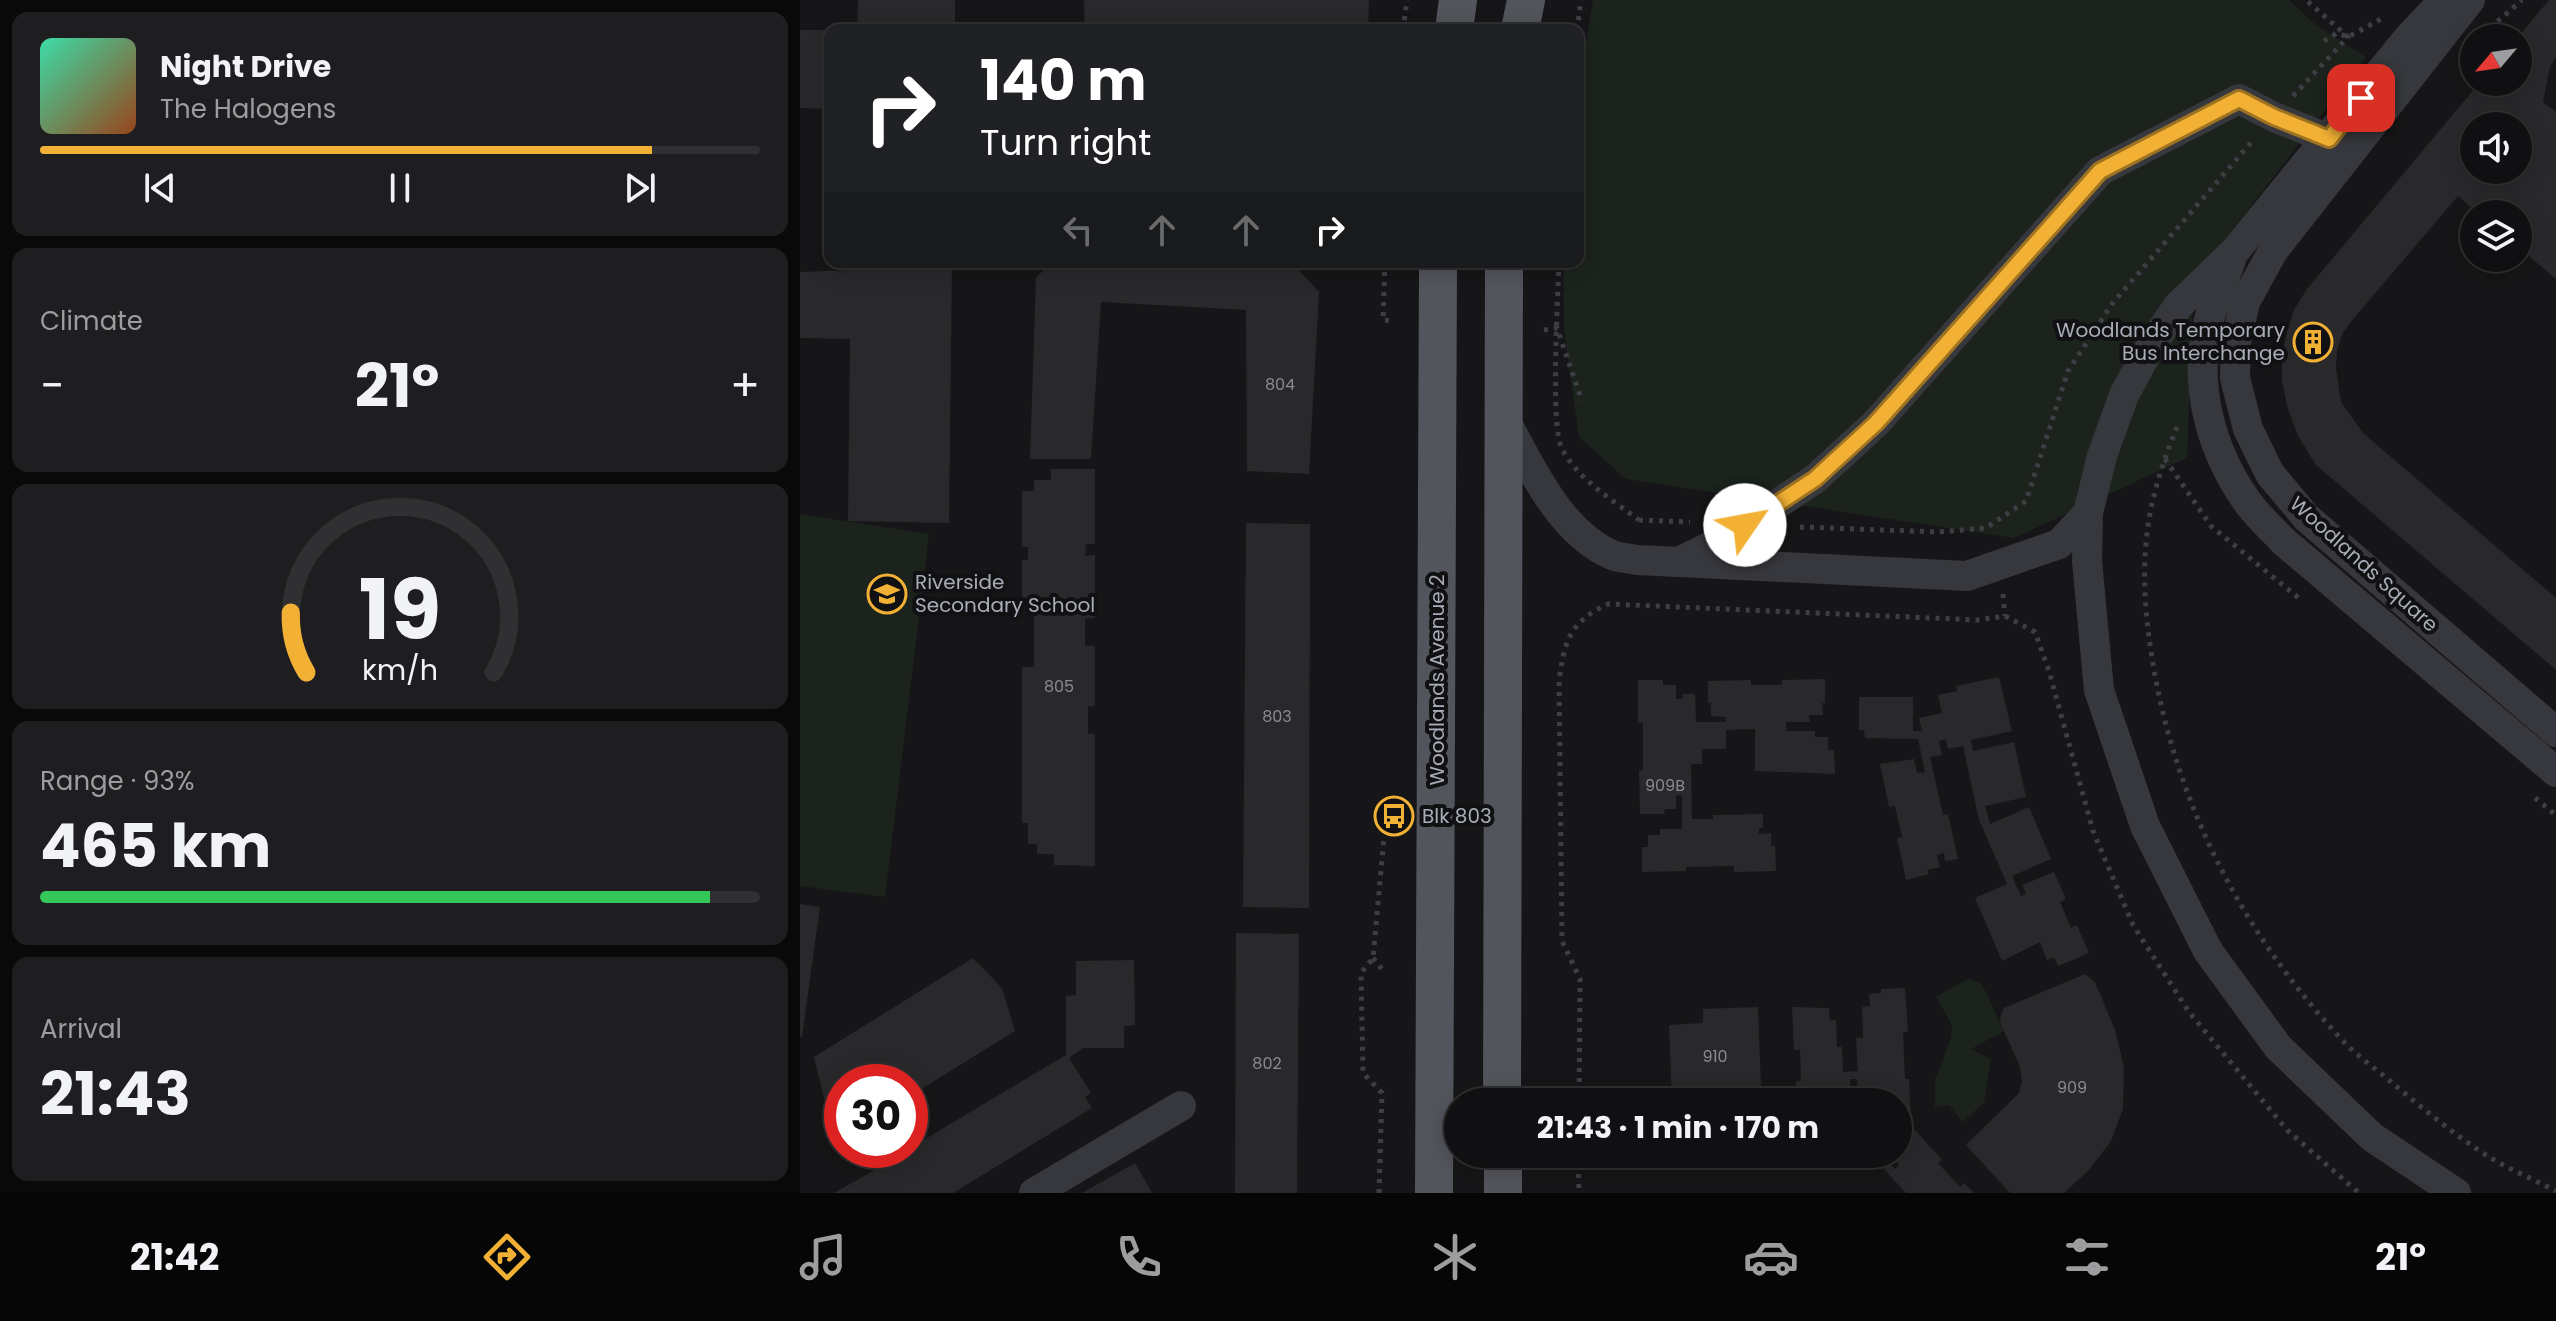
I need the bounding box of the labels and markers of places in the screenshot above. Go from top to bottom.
pin [2327,64,2395,132]
place label: Woodlands Temporary Bus Interchange [2056,316,2285,367]
building icon: Woodlands Temporary Bus Interchange [2292,321,2334,363]
place label: Riverside Secondary School [915,568,1095,619]
school or university icon: Riverside Secondary School [866,573,908,615]
bus stop icon: Blk 803 [1373,795,1415,837]
place label: Blk 803 [1422,802,1492,830]

